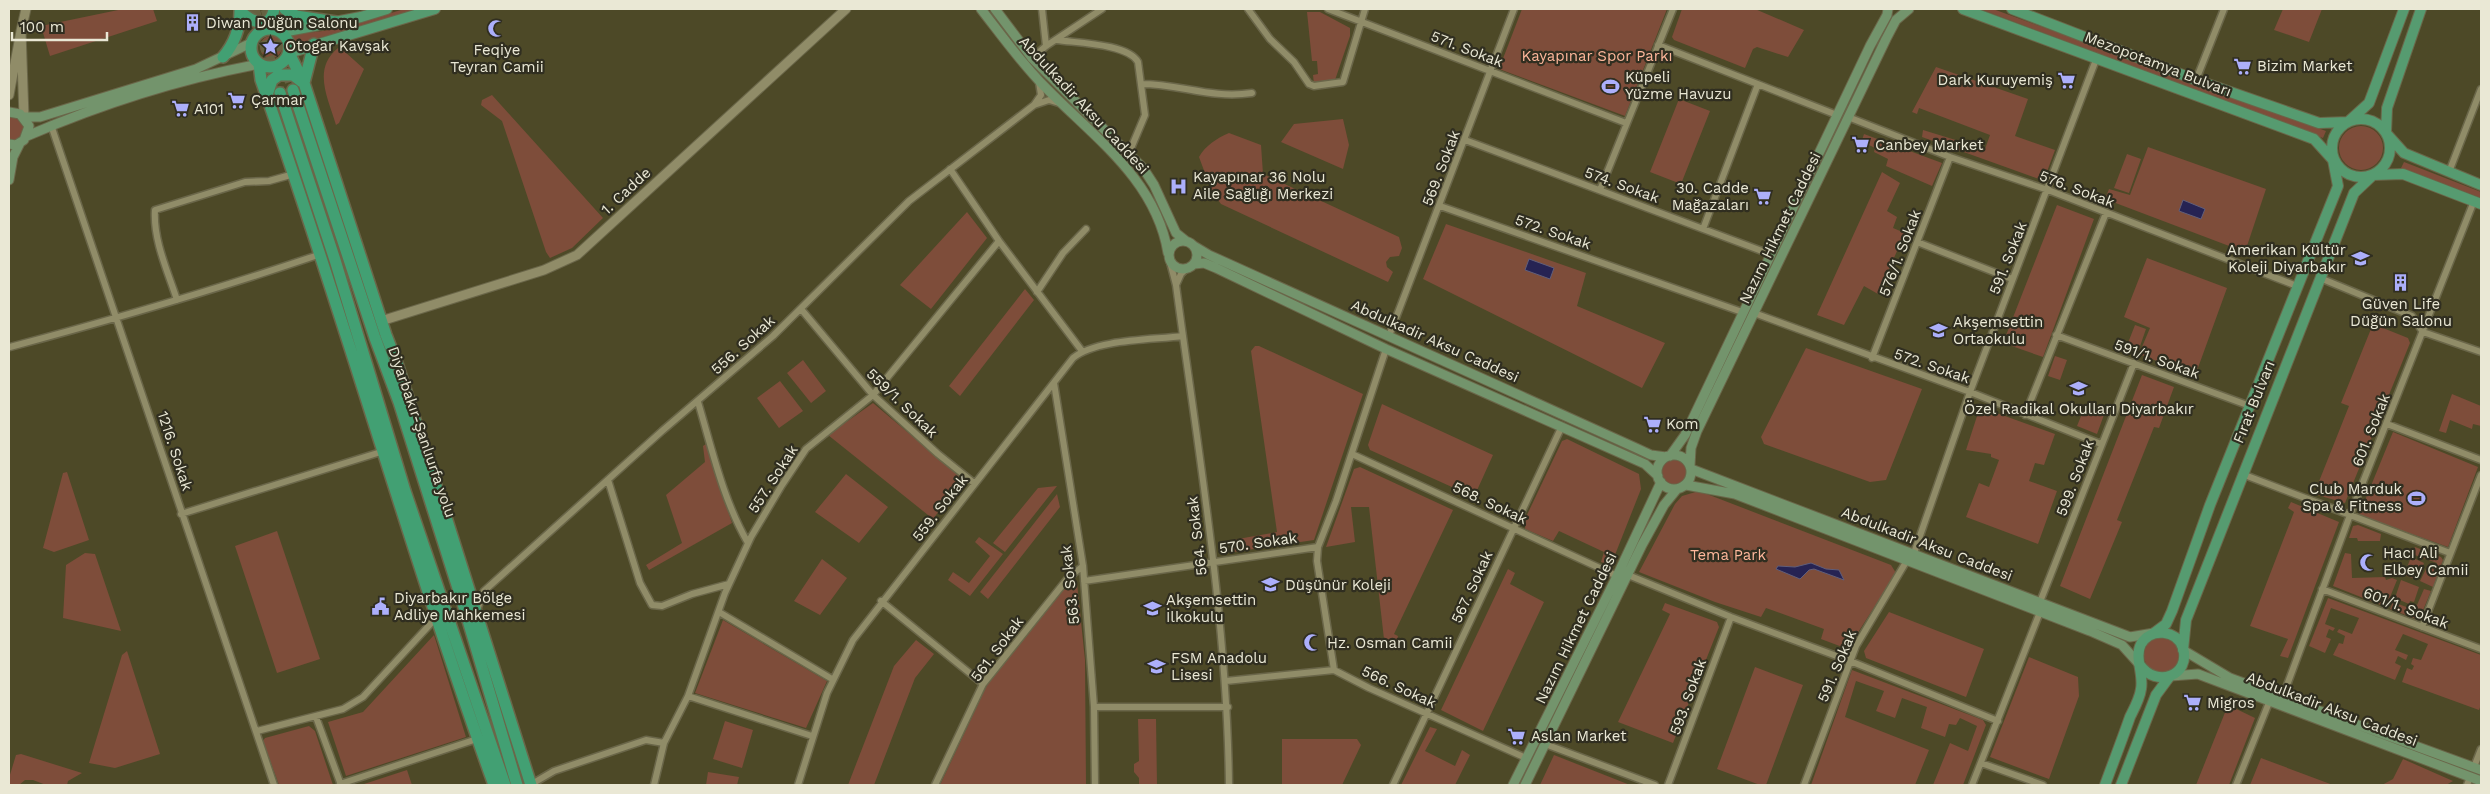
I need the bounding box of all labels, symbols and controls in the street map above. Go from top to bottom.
scale bar [12,10,108,42]
building icon: Diwan Düğün Salonu [182,13,202,33]
place label: Diwan Düğün Salonu [206,14,358,32]
text: 100 m [20,18,64,36]
mosque icon: Feqiye Teyran Camii [487,19,507,39]
street label: 571. Sokak [1428,27,1506,71]
street label: Mezopotamya Bulvarı [2082,28,2234,100]
street label: Abdulkadir Aksu Caddesi [1015,32,1153,178]
place icon: Otogar Kavşak [261,36,281,56]
place label: Otogar Kavşak [285,37,390,55]
place label: Feqiye Teyran Camii [450,41,544,76]
park label: Kayapınar Spor Parkı [1522,47,1672,65]
supermarket icon: Bizim Market [2233,56,2253,76]
place label: Bizim Market [2257,57,2353,75]
place label: Küpeli Yüzme Havuzu [1625,68,1732,103]
supermarket icon: Dark Kuruyemiş [2057,70,2077,90]
place label: Dark Kuruyemiş [1938,71,2053,89]
sports icon: Küpeli Yüzme Havuzu [1601,76,1621,96]
supermarket icon: Çarmar [227,90,247,110]
place label: Çarmar [251,91,305,109]
supermarket icon: A101 [170,99,190,119]
place label: A101 [194,100,224,118]
street label: 569. Sokak [1418,127,1464,209]
supermarket icon: Canbey Market [1851,135,1871,155]
place label: Canbey Market [1875,136,1984,154]
street label: Nazım Hikmet Caddesi [1735,149,1825,307]
street label: 574. Sokak [1582,163,1662,207]
street label: 1. Cadde [597,164,655,218]
street label: 576. Sokak [2037,166,2118,212]
place label: Kayapınar 36 Nolu Aile Sağlığı Merkezi [1193,168,1333,203]
hospital icon: Kayapınar 36 Nolu Aile Sağlığı Merkezi [1169,176,1189,196]
place label: 30. Cadde Mağazaları [1672,179,1749,214]
supermarket icon: 30. Cadde Mağazaları [1753,187,1773,207]
street label: 576/1. Sokak [1875,207,1925,299]
street label: 572. Sokak [1513,211,1594,254]
street label: 591. Sokak [1985,219,2031,297]
place label: Amerikan Kültür Koleji Diyarbakır [2227,241,2346,276]
school or university icon: Amerikan Kültür Koleji Diyarbakır [2350,249,2370,269]
building icon: Güven Life Düğün Salonu [2391,273,2411,293]
place label: Güven Life Düğün Salonu [2350,295,2452,330]
street label: Abdulkadir Aksu Caddesi [1348,296,1522,386]
street label: 556. Sokak [707,311,779,378]
place label: Akşemsettin Ortaokulu [1953,313,2043,348]
school or university icon: Akşemsettin Ortaokulu [1929,321,1949,341]
street label: 591/1. Sokak [2112,335,2203,383]
street label: Diyarbakır-Şanlıurfa yolu [384,344,460,520]
street label: 572. Sokak [1892,345,1973,388]
street label: Fırat Bulvarı [2229,358,2279,446]
street label: 559/1. Sokak [863,365,942,442]
school or university icon: Özel Radikal Okulları Diyarbakır [2069,378,2089,398]
street label: 601. Sokak [2348,390,2394,469]
place label: Özel Radikal Okulları Diyarbakır [1964,400,2194,418]
street label: 1216. Sokak [154,409,196,494]
supermarket icon: Kom [1642,414,1662,434]
place label: Kom [1666,415,1699,433]
street label: 599. Sokak [2052,437,2098,519]
street label: 557. Sokak [744,441,802,516]
street label: 559. Sokak [908,471,972,545]
street label: 568. Sokak [1450,478,1531,528]
place label: Club Marduk Spa & Fitness [2302,480,2402,515]
sports icon: Club Marduk Spa & Fitness [2406,488,2426,508]
street label: 564. Sokak [1183,495,1211,577]
street label: Abdulkadir Aksu Caddesi [1839,503,2015,585]
street label: 570. Sokak [1218,529,1299,557]
street label: 563. Sokak [1057,544,1083,626]
place label: Hacı Ali Elbey Camii [2383,544,2468,579]
park label: Tema Park [1690,546,1766,564]
street label: 567. Sokak [1447,548,1497,626]
street label: Nazım Hikmet Caddesi [1531,549,1621,707]
mosque icon: Hacı Ali Elbey Camii [2359,552,2379,572]
school or university icon: Düşünür Koleji [1261,575,1281,595]
place label: Düşünür Koleji [1285,576,1391,594]
street label: 601/1. Sokak [2361,584,2452,633]
place label: Diyarbakır Bölge Adliye Mahkemesi [394,589,526,624]
place label: Akşemsettin İlkokulu [1166,591,1256,626]
public building icon: Diyarbakır Bölge Adliye Mahkemesi [370,597,390,617]
school or university icon: Akşemsettin İlkokulu [1142,599,1162,619]
street label: 561. Sokak [967,613,1028,685]
street label: 591. Sokak [1814,627,1861,705]
mosque icon: Hz. Osman Camii [1303,633,1323,653]
place label: Hz. Osman Camii [1327,634,1452,652]
place label: FSM Anadolu Lisesi [1171,649,1267,684]
street label: 593. Sokak [1666,656,1710,737]
school or university icon: FSM Anadolu Lisesi [1147,657,1167,677]
street label: 566. Sokak [1359,662,1440,712]
street label: Abdulkadir Aksu Caddesi [2244,668,2420,750]
supermarket icon: Migros [2183,693,2203,713]
place label: Migros [2207,694,2255,712]
supermarket icon: Aslan Market [1507,726,1527,746]
place label: Aslan Market [1531,727,1627,745]

